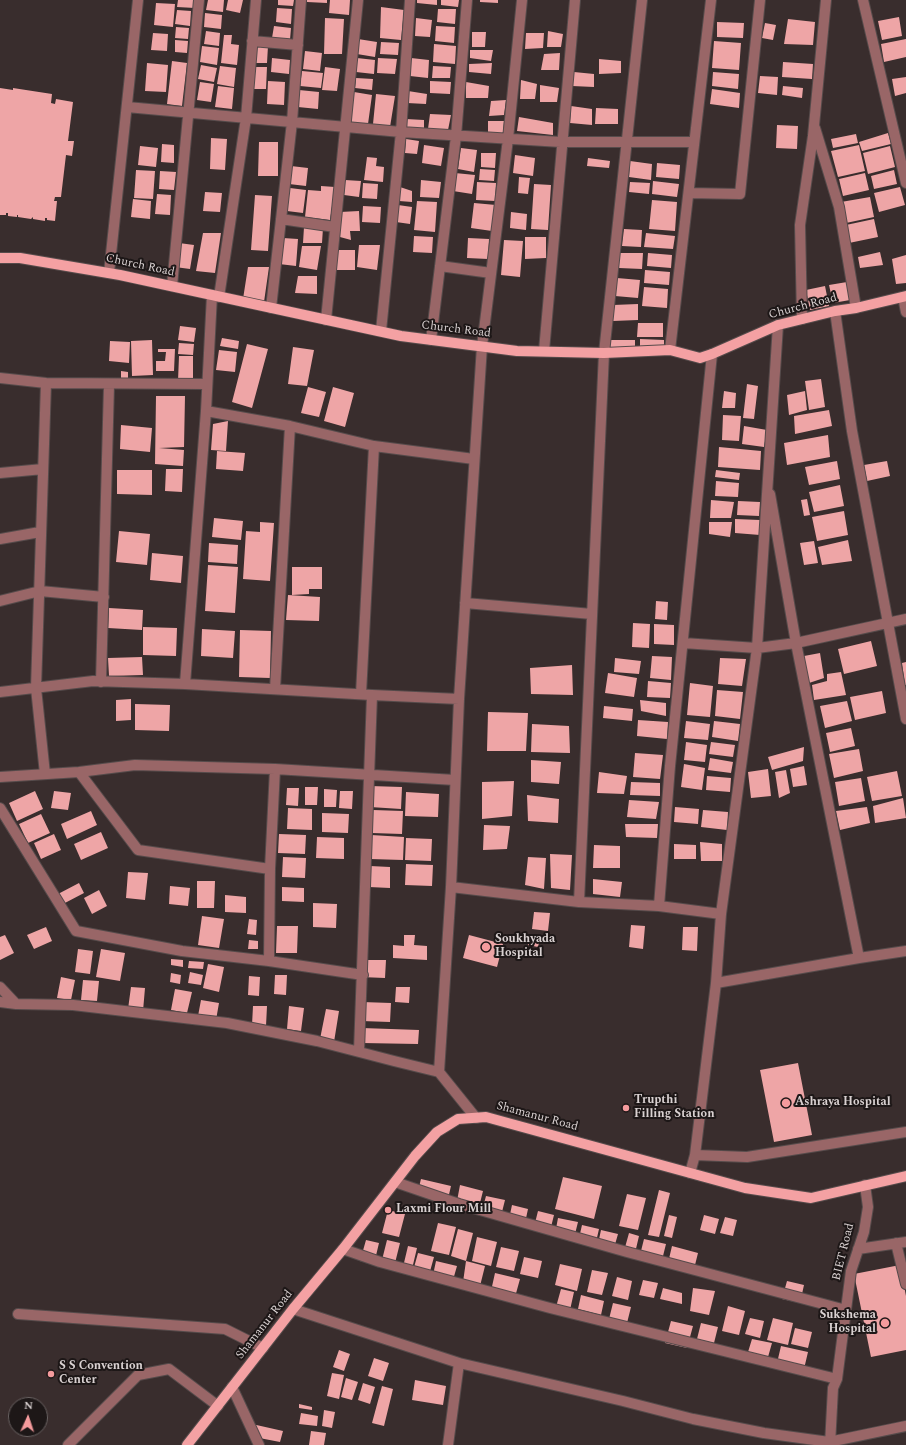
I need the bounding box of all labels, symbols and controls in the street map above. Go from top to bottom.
street label: Church Road [104,252,176,280]
street label: Church Road [767,291,839,323]
street label: Church Road [420,319,492,341]
place label: Soukhyada Hospital [495,933,555,961]
marker: Soukhyada Hospital [480,941,492,953]
place label: Trupthi Filling Station [634,1094,715,1122]
place label: Ashraya Hospital [795,1096,891,1110]
marker: Ashraya Hospital [780,1097,792,1109]
street label: Shamanur Road [495,1099,579,1135]
marker: Trupthi Filling Station [621,1103,631,1113]
place label: Laxmi Flour Mill [396,1203,491,1217]
marker: Laxmi Flour Mill [383,1205,393,1215]
street label: BIET Road [830,1222,858,1282]
street label: Shamanur Road [234,1288,296,1362]
place label: Sukshema Hospital [819,1309,876,1337]
marker: Sukshema Hospital [879,1317,891,1329]
place label: S S Convention Center [59,1360,143,1388]
marker: S S Convention Center [46,1369,56,1379]
north arrow [8,1397,48,1437]
text: N [24,1397,34,1414]

